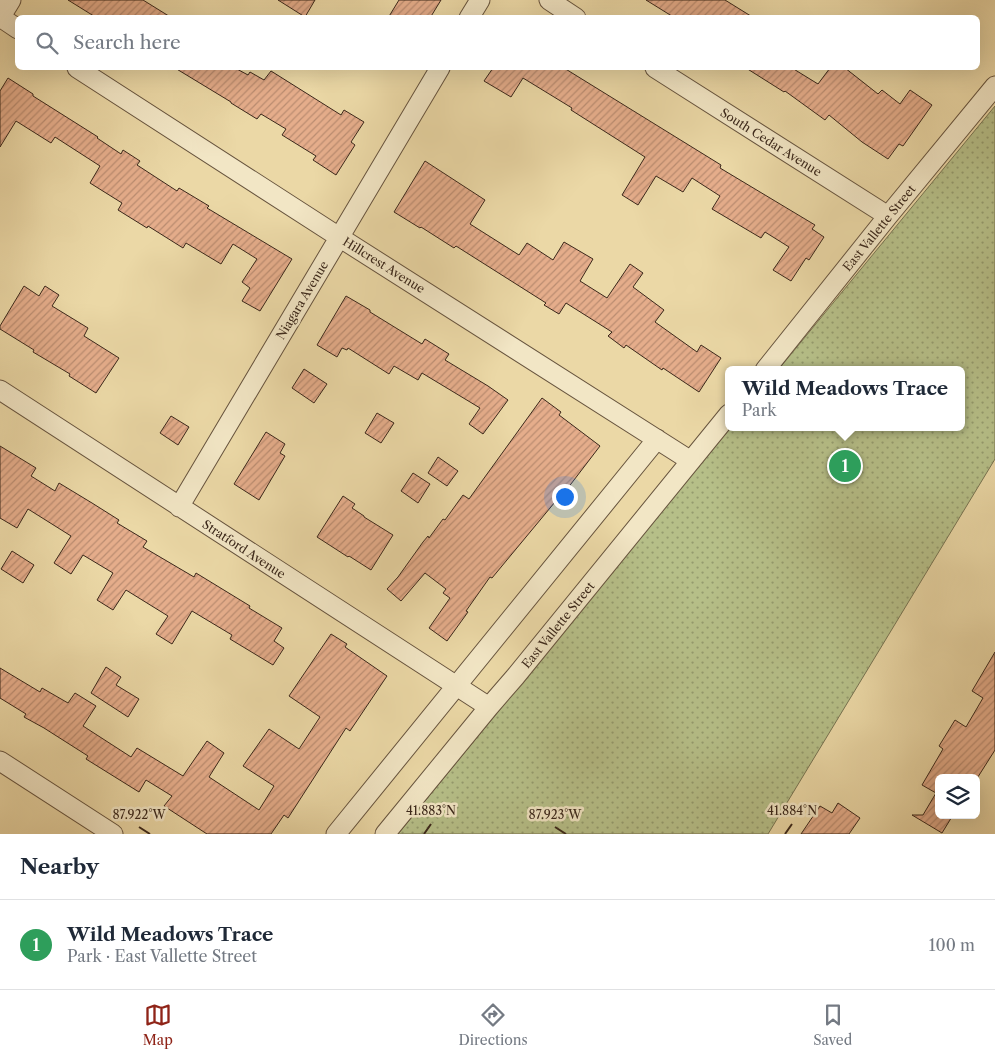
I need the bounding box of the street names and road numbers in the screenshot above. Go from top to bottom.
street label: South Cedar Avenue [718,105,825,179]
street label: East Vallette Street [840,181,919,274]
street label: Hillcrest Avenue [340,234,428,296]
street label: Niagara Avenue [273,258,331,342]
street label: Stratford Avenue [200,517,289,582]
street label: East Vallette Street [519,578,598,671]

